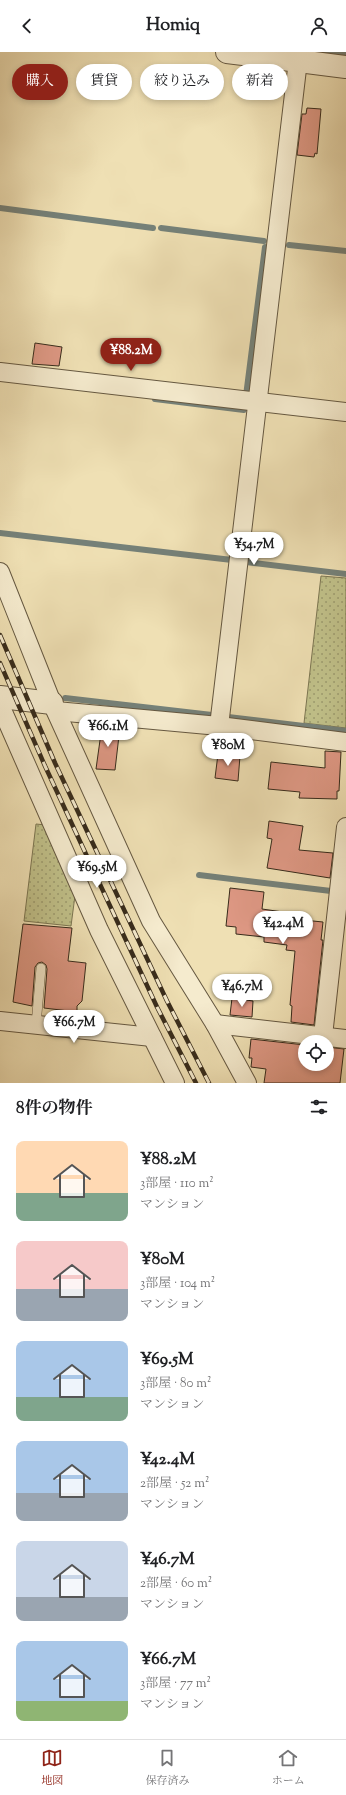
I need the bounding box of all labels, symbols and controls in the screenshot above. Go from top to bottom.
text: Homiq [146,13,200,39]
icon: back [16,15,38,37]
icon: person [308,15,330,37]
chip: 購入 [12,64,68,100]
chip: 賃貸 [76,64,132,100]
chip: 絞り込み [140,64,224,100]
chip: 新着 [232,64,288,100]
pin: ¥88.2M [98,338,164,372]
text: ¥88.2M [109,342,153,360]
pin: ¥54.7M [221,532,287,566]
text: ¥54.7M [234,536,274,554]
pin: ¥66.1M [75,714,141,748]
text: ¥66.1M [88,718,128,736]
pin: ¥80M [204,733,252,767]
text: ¥80M [211,737,245,755]
pin: ¥69.5M [64,855,130,889]
text: ¥69.5M [76,859,118,877]
pin: ¥42.4M [250,911,316,945]
text: ¥42.4M [262,915,304,933]
pin: ¥46.7M [209,974,275,1008]
text: ¥46.7M [221,978,263,996]
pin: ¥66.7M [41,1010,107,1044]
text: ¥66.7M [53,1014,95,1032]
map controls [298,1035,334,1071]
button: locate [298,1035,334,1071]
icon: filters [308,1096,330,1118]
text: 8件の物件 [16,1097,93,1121]
text: ¥88.2M [140,1148,196,1172]
icon: home [48,1157,96,1205]
text: 3部屋 · 110 m² [140,1175,214,1193]
text: マンション [140,1196,204,1214]
text: ¥80M [140,1248,185,1272]
icon: home [48,1257,96,1305]
text: 3部屋 · 104 m² [140,1275,215,1293]
text: マンション [140,1296,204,1314]
text: ¥69.5M [140,1348,194,1372]
icon: home [48,1357,96,1405]
text: 3部屋 · 80 m² [140,1375,211,1393]
text: マンション [140,1396,204,1414]
text: ¥42.4M [140,1448,195,1472]
icon: home [48,1457,96,1505]
text: 2部屋 · 52 m² [140,1475,209,1493]
text: マンション [140,1496,204,1514]
text: ¥46.7M [140,1548,195,1572]
icon: home [48,1557,96,1605]
text: 2部屋 · 60 m² [140,1575,212,1593]
text: マンション [140,1596,204,1614]
text: ¥66.7M [140,1648,196,1672]
icon: home [48,1657,96,1705]
text: 3部屋 · 77 m² [140,1675,211,1693]
text: マンション [140,1696,204,1714]
tab: 地図 [41,1747,63,1789]
tab: 保存済み [145,1747,189,1789]
tab: ホーム [272,1747,305,1789]

